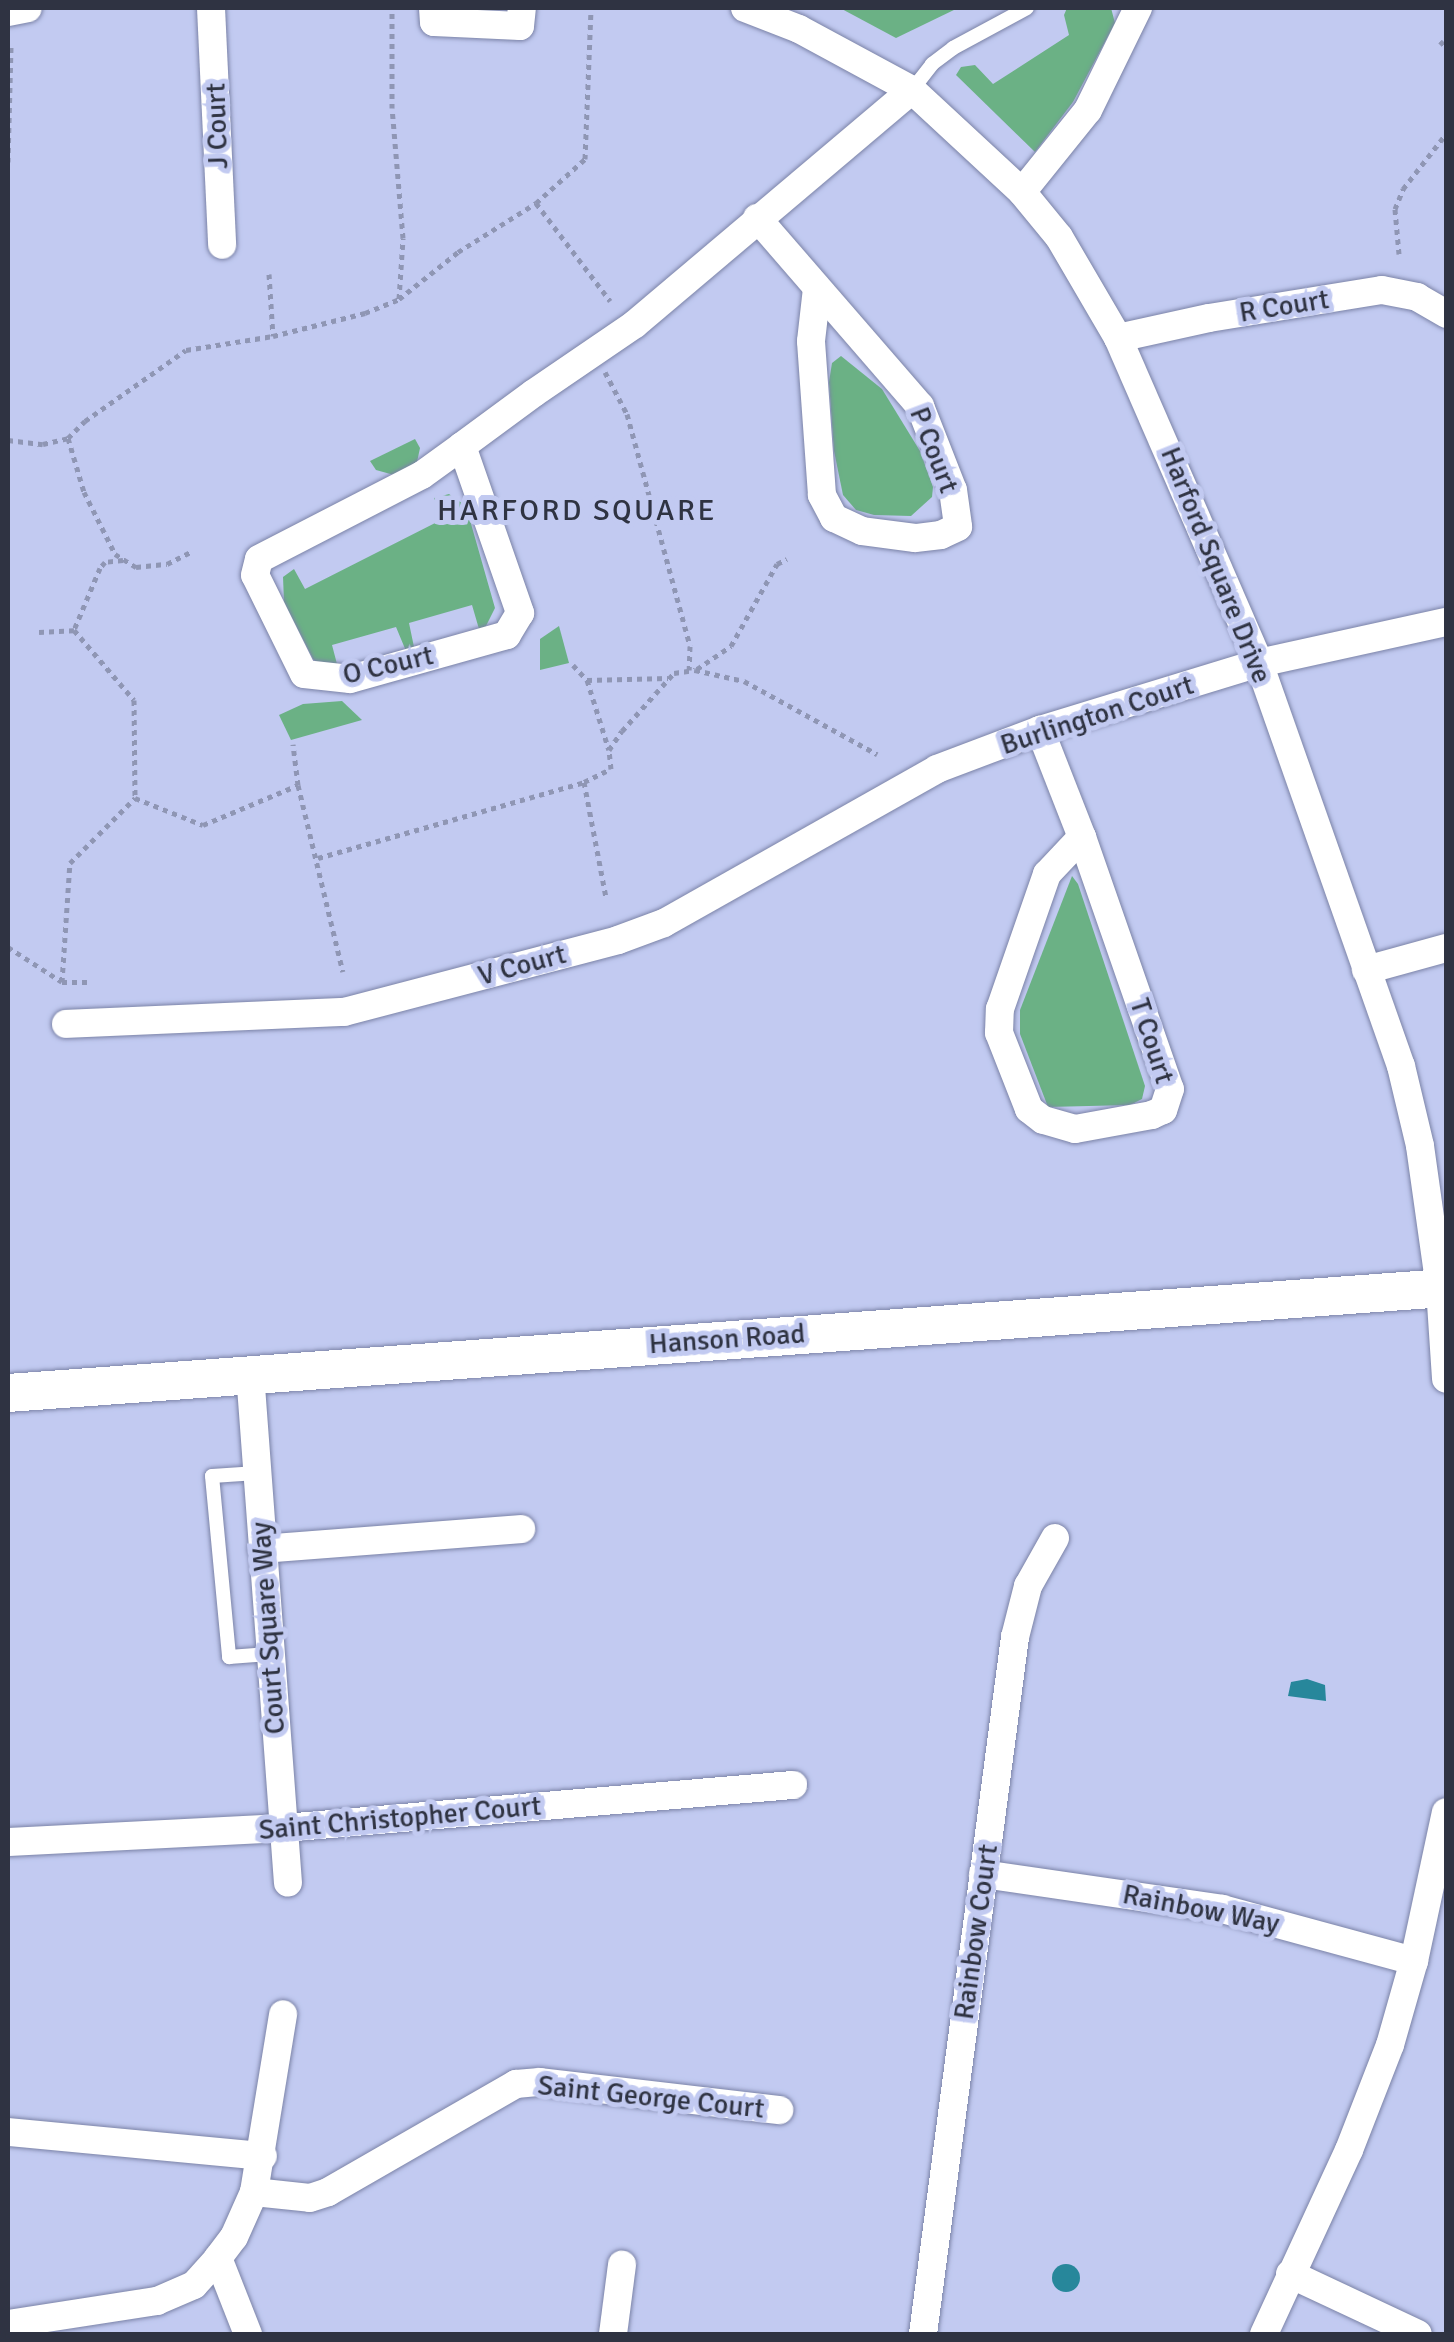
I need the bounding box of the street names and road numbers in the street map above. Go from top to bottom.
street label: J Court [199,82,235,170]
street label: R Court [1237,282,1331,330]
street label: P Court [902,402,966,498]
street label: Harford Square Drive [1153,442,1279,688]
street label: O Court [339,638,437,692]
street label: Burlington Court [996,668,1198,762]
street label: V Court [474,937,570,993]
street label: T Court [1123,994,1181,1088]
street label: Hanson Road [648,1317,806,1361]
street label: Court Square Way [244,1521,292,1735]
street label: Saint Christopher Court [257,1789,543,1847]
street label: Rainbow Court [947,1842,1005,2022]
street label: Rainbow Way [1120,1877,1282,1941]
street label: Saint George Court [536,2068,766,2126]

